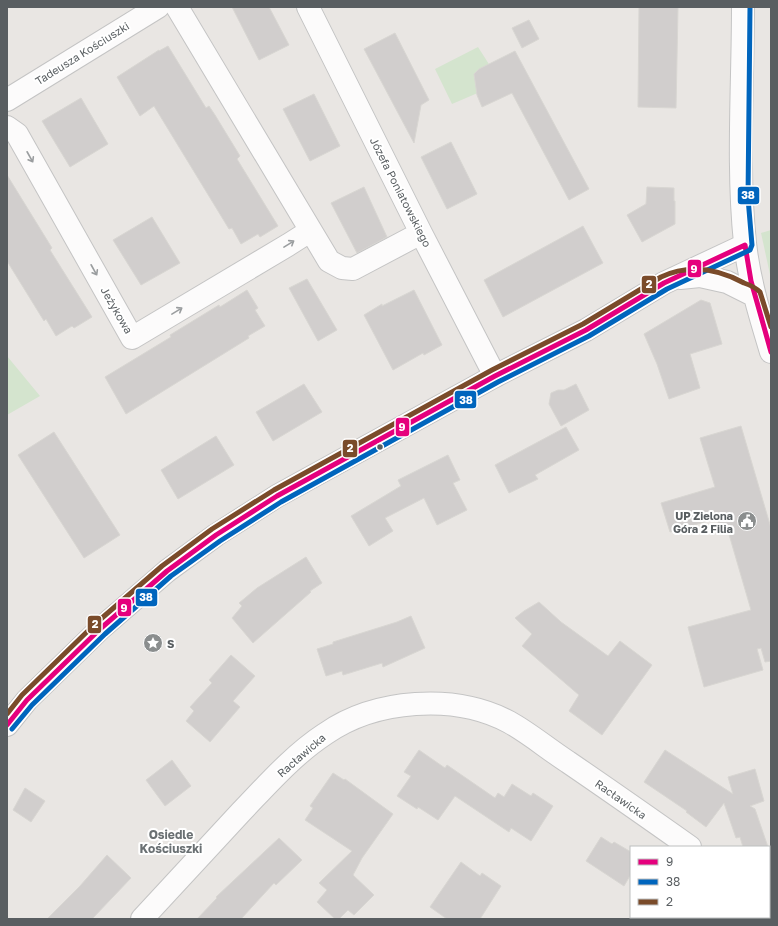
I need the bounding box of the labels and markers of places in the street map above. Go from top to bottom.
unlabelled marker [375,442,385,452]
place label: UP Zielona Góra 2 Filia [673,509,733,535]
public building icon: UP Zielona Góra 2 Filia [736,510,758,532]
place icon: S [142,632,164,654]
place label: S [167,637,174,650]

